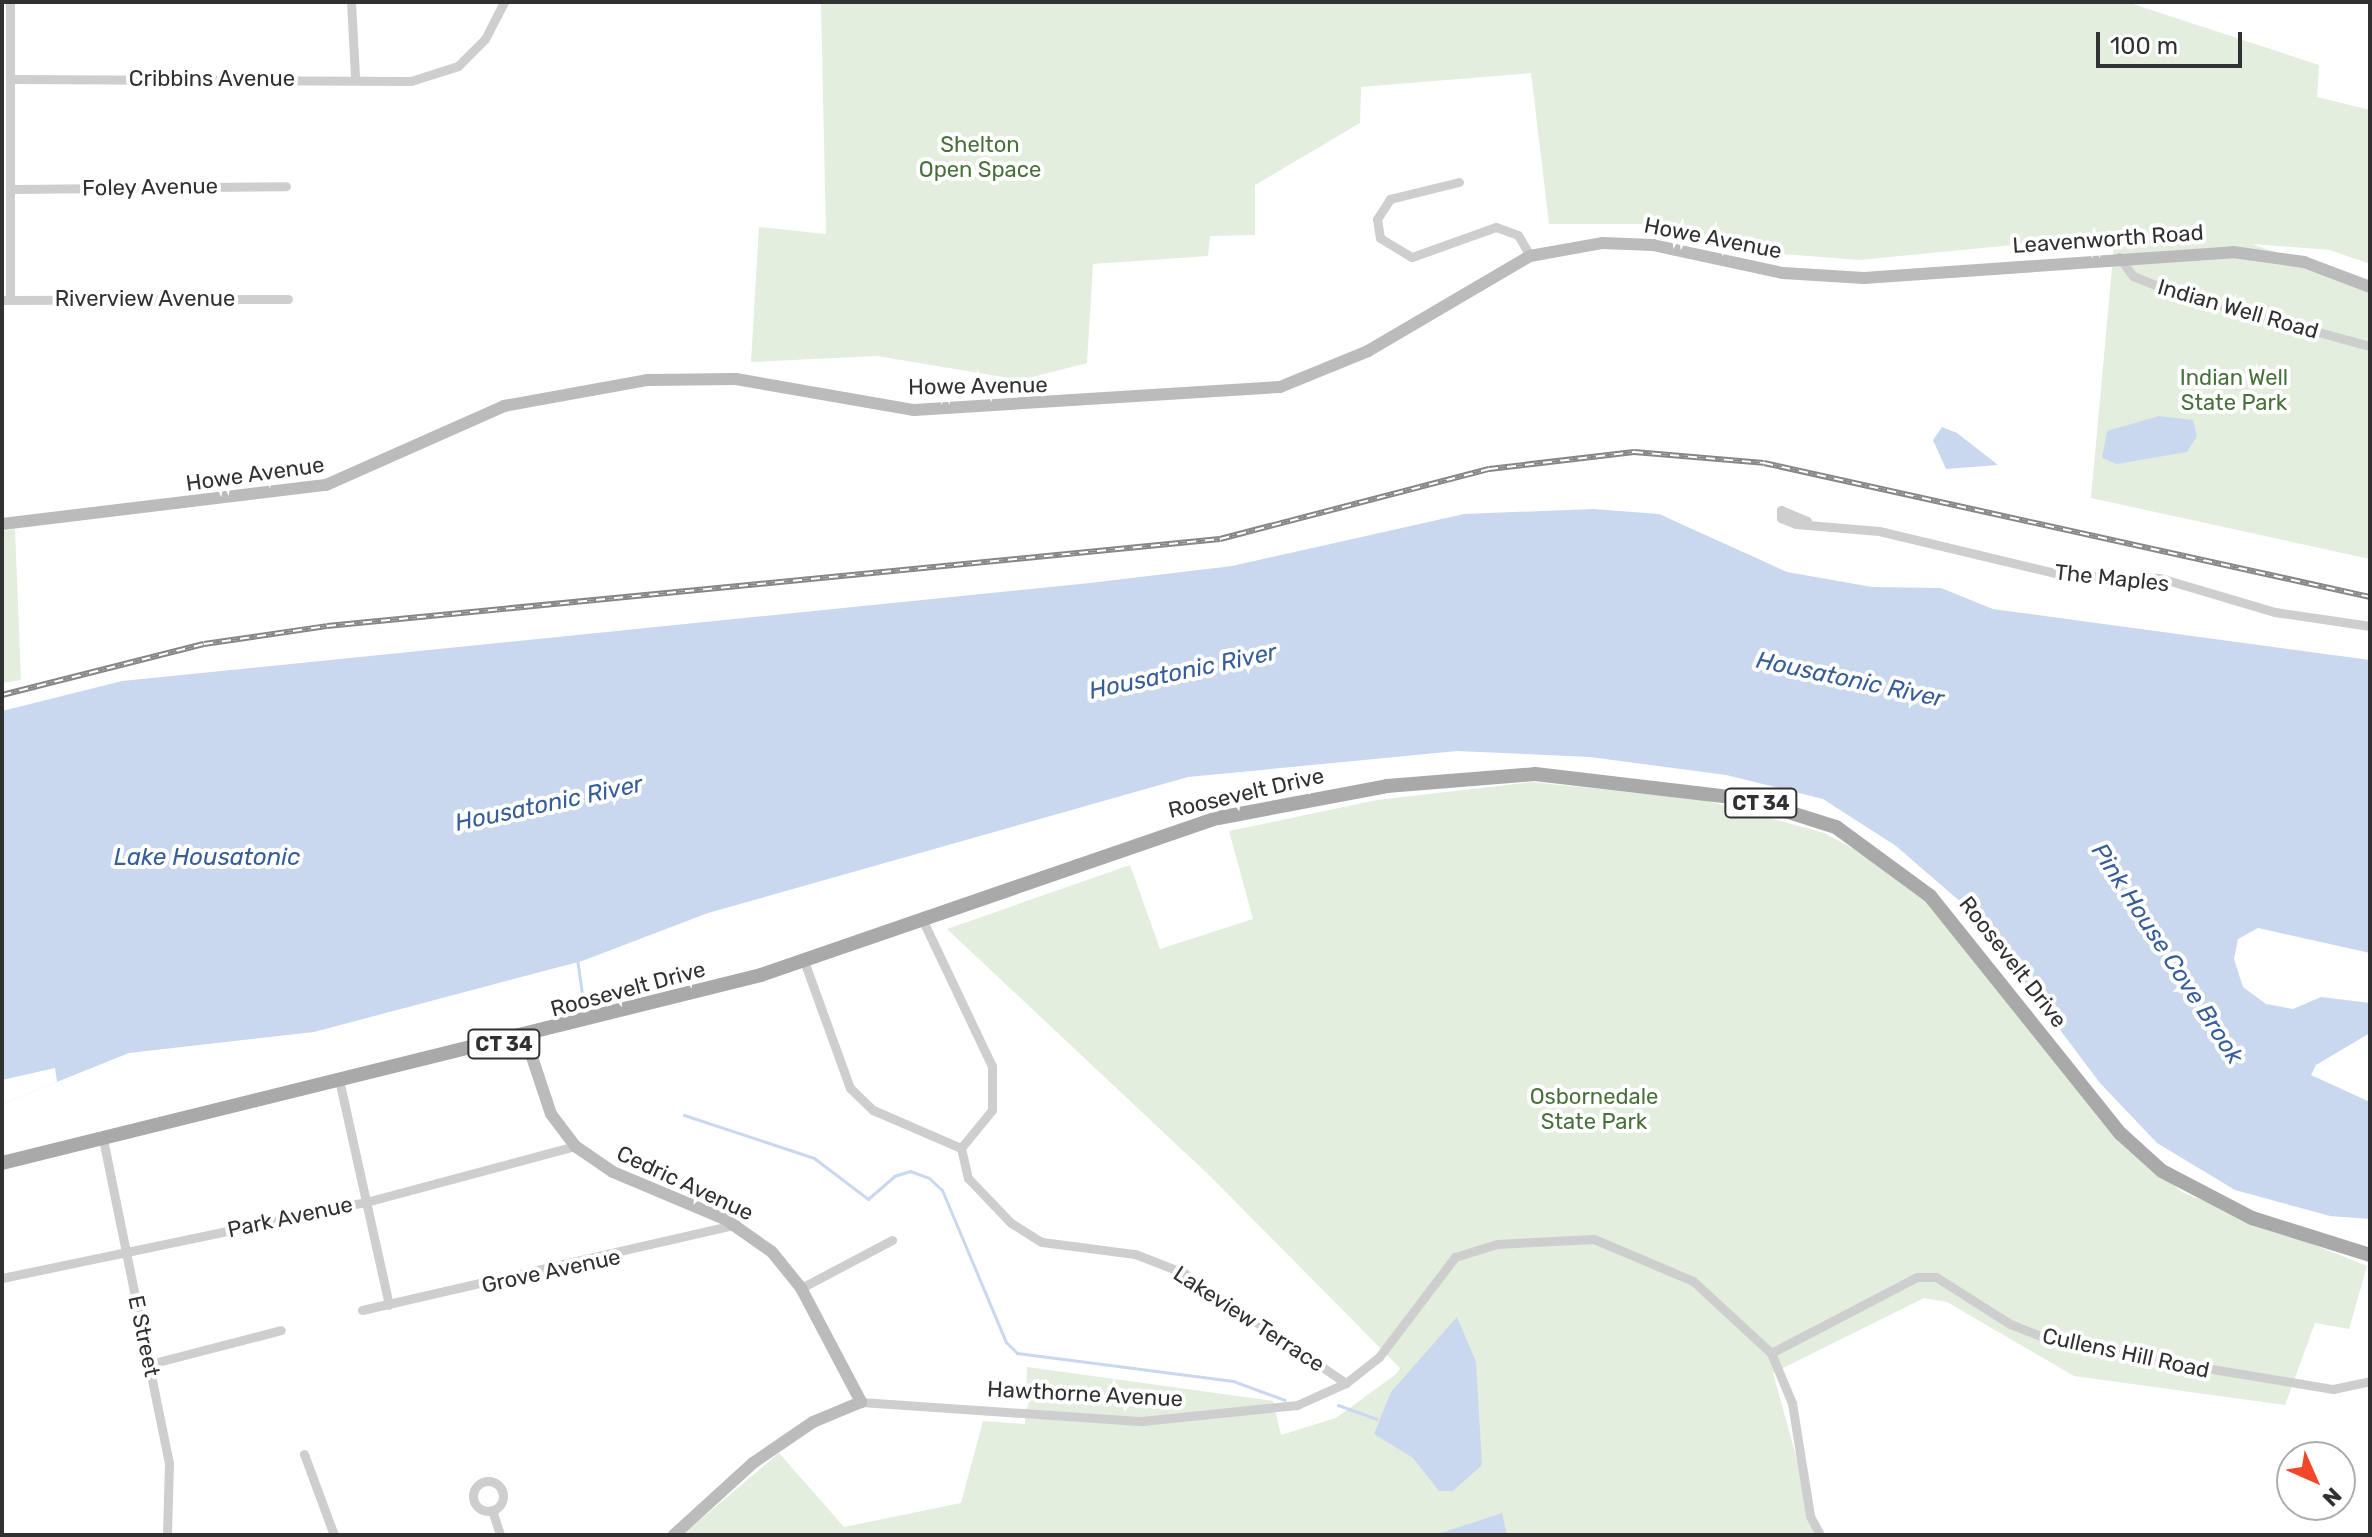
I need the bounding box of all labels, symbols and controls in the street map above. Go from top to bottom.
scale bar [2100,16,2246,66]
text: 100 m [2110,32,2178,60]
street label: Cribbins Avenue [129,66,295,92]
park label: Shelton Open Space [919,131,1041,182]
street label: Foley Avenue [81,173,219,201]
street label: Howe Avenue [1642,212,1784,264]
street label: Leavenworth Road [2012,219,2204,259]
street label: Indian Well Road [2154,273,2322,345]
street label: Riverview Avenue [54,286,236,312]
park label: Indian Well State Park [2180,364,2288,416]
street label: Howe Avenue [908,372,1048,400]
street label: Howe Avenue [184,451,326,497]
street label: The Maples [2053,559,2171,597]
water label: Housatonic River [1087,638,1279,706]
water label: Housatonic River [1754,646,1946,714]
street label: Roosevelt Drive [1166,762,1326,824]
water label: Housatonic River [453,770,645,838]
road number: CT 34 [1723,787,1799,819]
water label: Pink House Cove Brook [2085,838,2249,1070]
water label: Lake Housatonic [114,844,300,872]
street label: Roosevelt Drive [1954,891,2072,1033]
street label: Roosevelt Drive [548,956,708,1022]
road number: CT 34 [466,1028,542,1060]
park label: Osbornedale State Park [1530,1083,1658,1134]
street label: Cedric Avenue [612,1140,758,1226]
street label: Park Avenue [225,1191,355,1243]
street label: Grove Avenue [479,1243,623,1299]
street label: Lakeview Terrace [1168,1260,1330,1378]
street label: E Street [123,1293,165,1379]
street label: Cullens Hill Road [2040,1322,2212,1384]
street label: Hawthorne Avenue [986,1376,1184,1412]
north arrow [2276,1441,2356,1521]
text: N [2317,1482,2347,1512]

